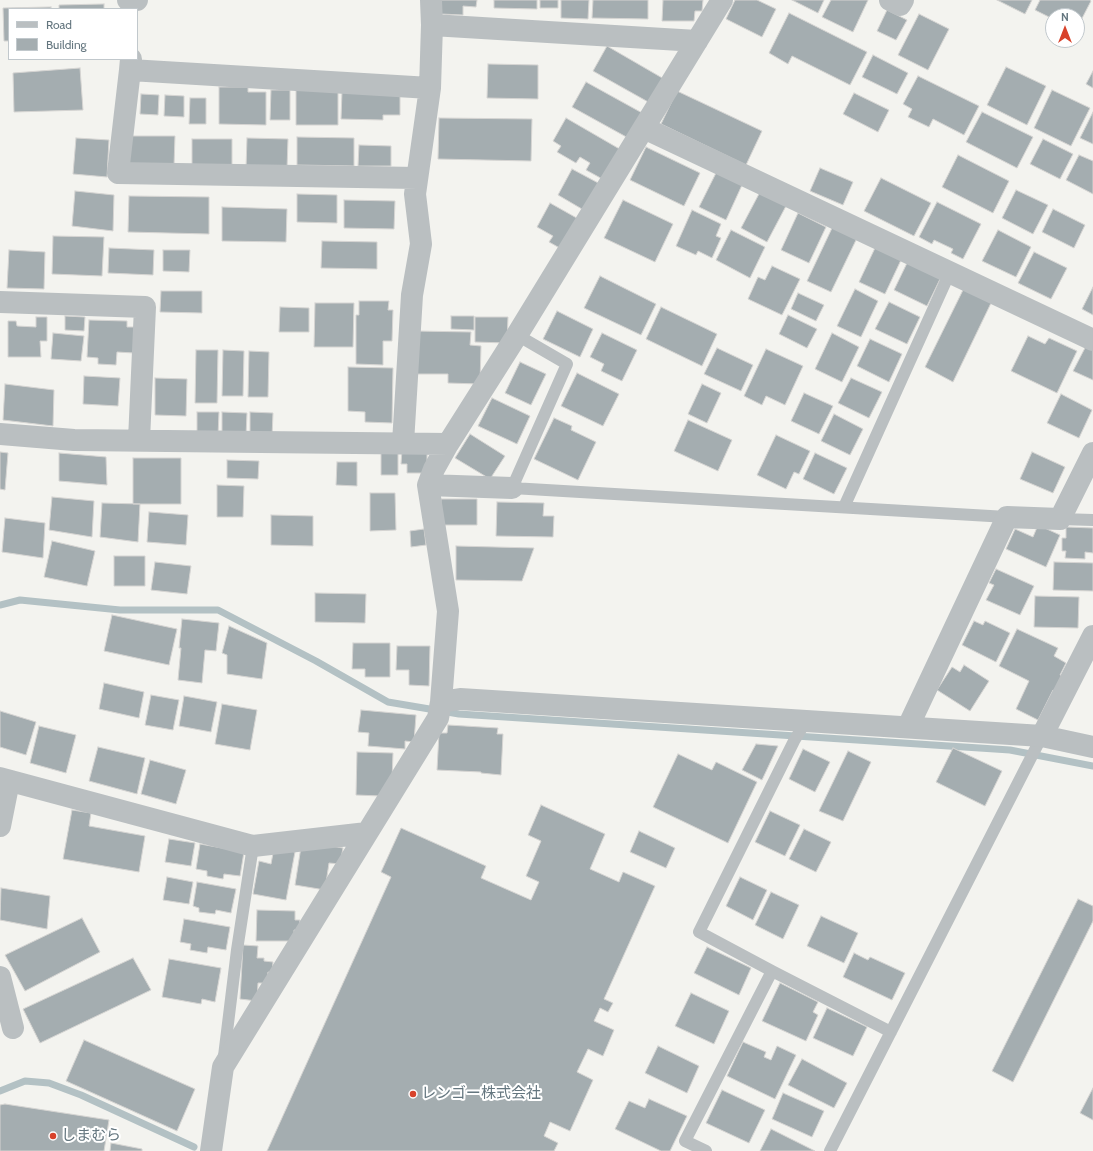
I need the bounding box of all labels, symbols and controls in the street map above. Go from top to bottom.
legend [8,8,138,60]
north arrow [1045,8,1085,48]
text: N [1061,10,1069,24]
text: Road [46,17,72,32]
text: Building [46,37,87,52]
place label: レンゴー株式会社 [421,1085,541,1103]
marker: レンゴー株式会社 [408,1089,418,1099]
place label: しまむら [61,1127,121,1145]
marker: しまむら [48,1131,58,1141]

